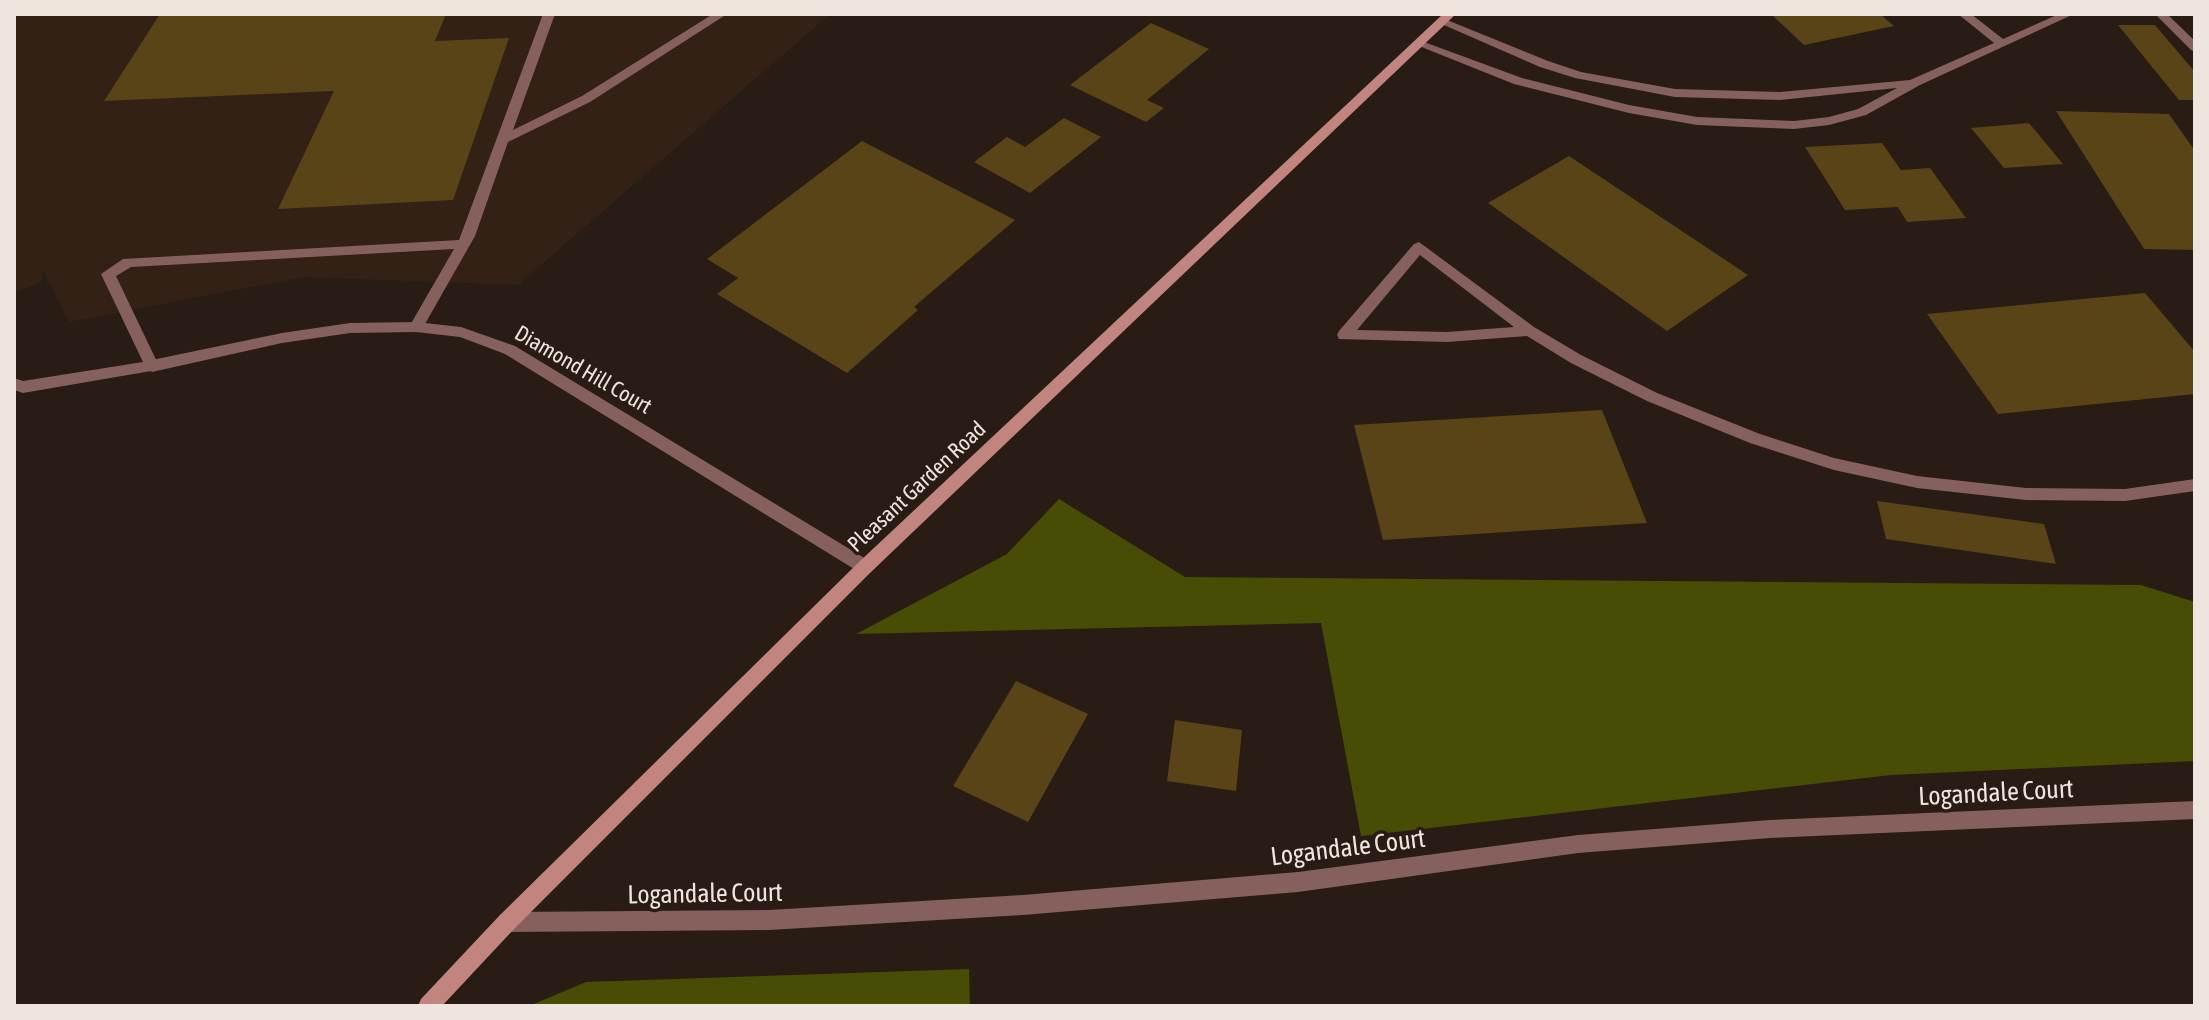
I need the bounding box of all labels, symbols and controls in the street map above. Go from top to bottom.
street label: Diamond Hill Court [510,320,656,420]
street label: Pleasant Garden Road [843,416,991,558]
street label: Logandale Court [1918,773,2074,813]
street label: Logandale Court [1269,823,1427,873]
street label: Logandale Court [627,877,783,911]

